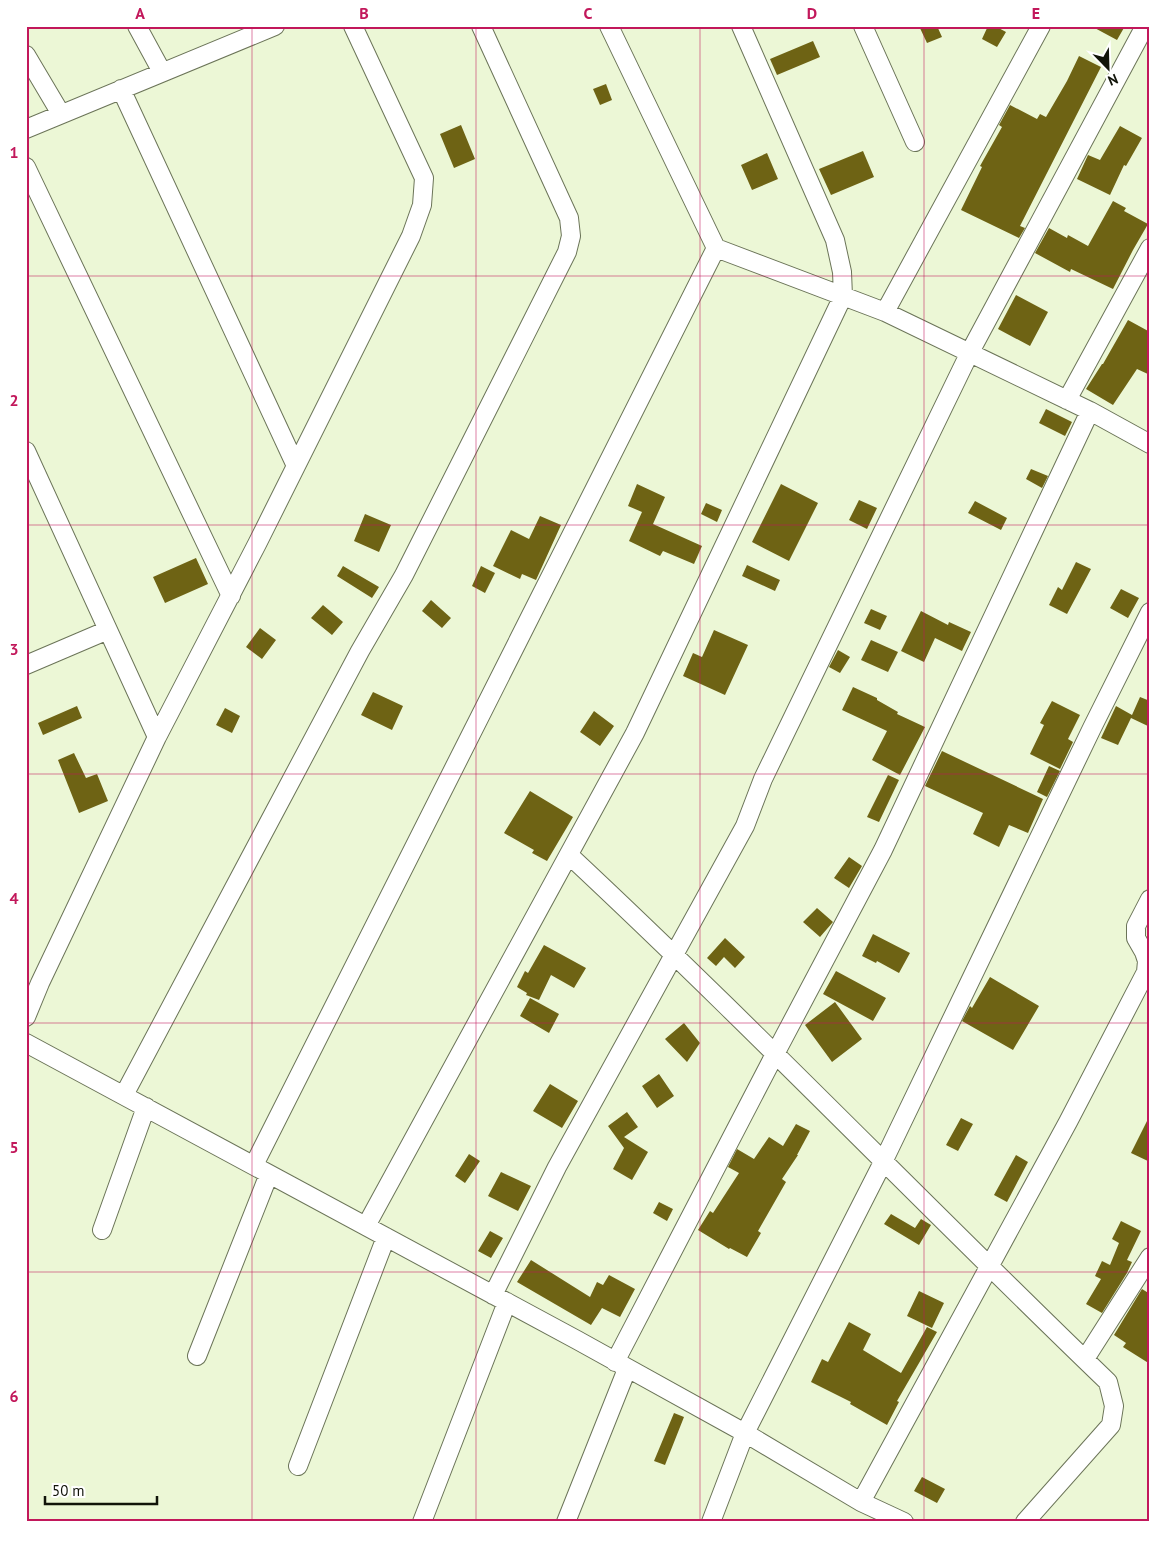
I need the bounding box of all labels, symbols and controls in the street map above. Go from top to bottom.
text: A [135,3,145,23]
text: B [359,3,369,23]
text: C [584,3,593,23]
text: D [807,3,817,23]
text: E [1032,3,1040,23]
north arrow [1084,42,1134,92]
text: N [1105,70,1121,90]
text: 1 [9,142,19,162]
text: 2 [9,390,19,410]
text: 3 [9,639,19,659]
text: 4 [9,888,19,908]
text: 5 [9,1137,19,1157]
text: 6 [9,1386,19,1406]
scale bar [45,1473,158,1505]
text: 50 m [52,1481,85,1500]

